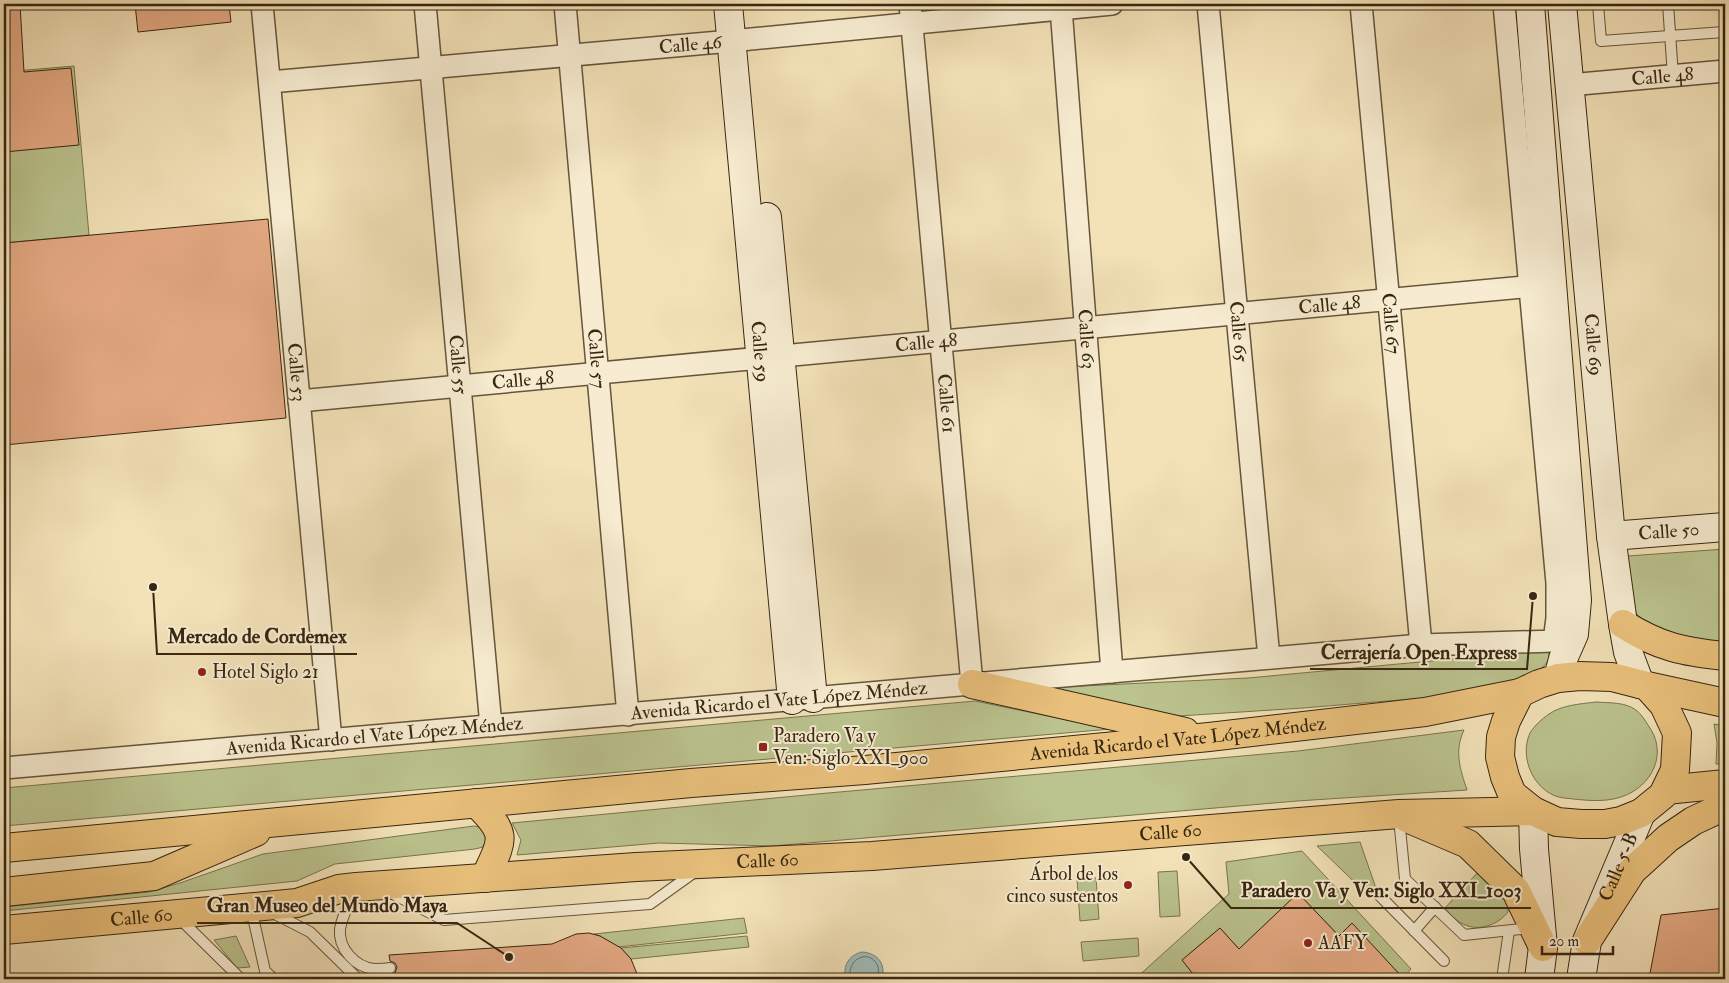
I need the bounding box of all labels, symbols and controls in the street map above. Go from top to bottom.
street label: Calle 46 [658,30,724,59]
street label: Calle 48 [1630,62,1695,91]
street label: Calle 48 [1297,290,1362,320]
street label: Calle 67 [1376,292,1406,356]
street label: Calle 65 [1224,300,1253,364]
street label: Calle 63 [1072,308,1101,370]
street label: Calle 69 [1579,312,1608,377]
street label: Calle 59 [745,320,775,383]
street label: Calle 57 [582,327,611,390]
street label: Calle 48 [894,328,959,357]
street label: Calle 55 [443,334,473,396]
street label: Calle 53 [282,342,311,403]
street label: Calle 48 [491,365,555,395]
street label: Calle 61 [932,373,961,434]
street label: Calle 50 [1637,517,1700,546]
callout: Mercado de Cordemex [157,619,357,654]
text: Mercado de Cordemex [166,624,347,649]
callout: Cerrajería Open Express [1310,634,1527,669]
text: Cerrajería Open Express [1321,640,1517,666]
place label: Hotel Siglo 21 [212,660,319,684]
marker: Hotel Siglo 21 [196,666,208,678]
street label: Avenida Ricardo el Vate López Méndez [629,676,928,726]
street label: Avenida Ricardo el Vate López Méndez [224,711,524,761]
street label: Avenida Ricardo el Vate López Méndez [1028,712,1327,766]
place label: Paradero Va y Ven: Siglo XXI_900 [773,724,929,770]
marker: Paradero Va y Ven: Siglo XXI_900 [757,741,769,753]
street label: Calle 60 [1138,818,1203,847]
street label: Calle 5-B [1593,829,1643,905]
street label: Calle 60 [736,847,799,874]
place label: Árbol de los cinco sustentos [1006,860,1118,908]
callout: Paradero Va y Ven: Siglo XXI_1003 [1231,873,1531,908]
text: Paradero Va y Ven: Siglo XXI_1003 [1241,878,1521,904]
marker: Árbol de los cinco sustentos [1122,879,1134,891]
callout: Gran Museo del Mundo Maya [197,888,457,923]
text: Gran Museo del Mundo Maya [207,893,448,919]
street label: Calle 60 [109,903,174,932]
scale bar [1542,923,1613,955]
place label: AAFY [1317,931,1368,955]
text: 20 m [1549,932,1579,951]
marker: AAFY [1302,937,1314,949]

